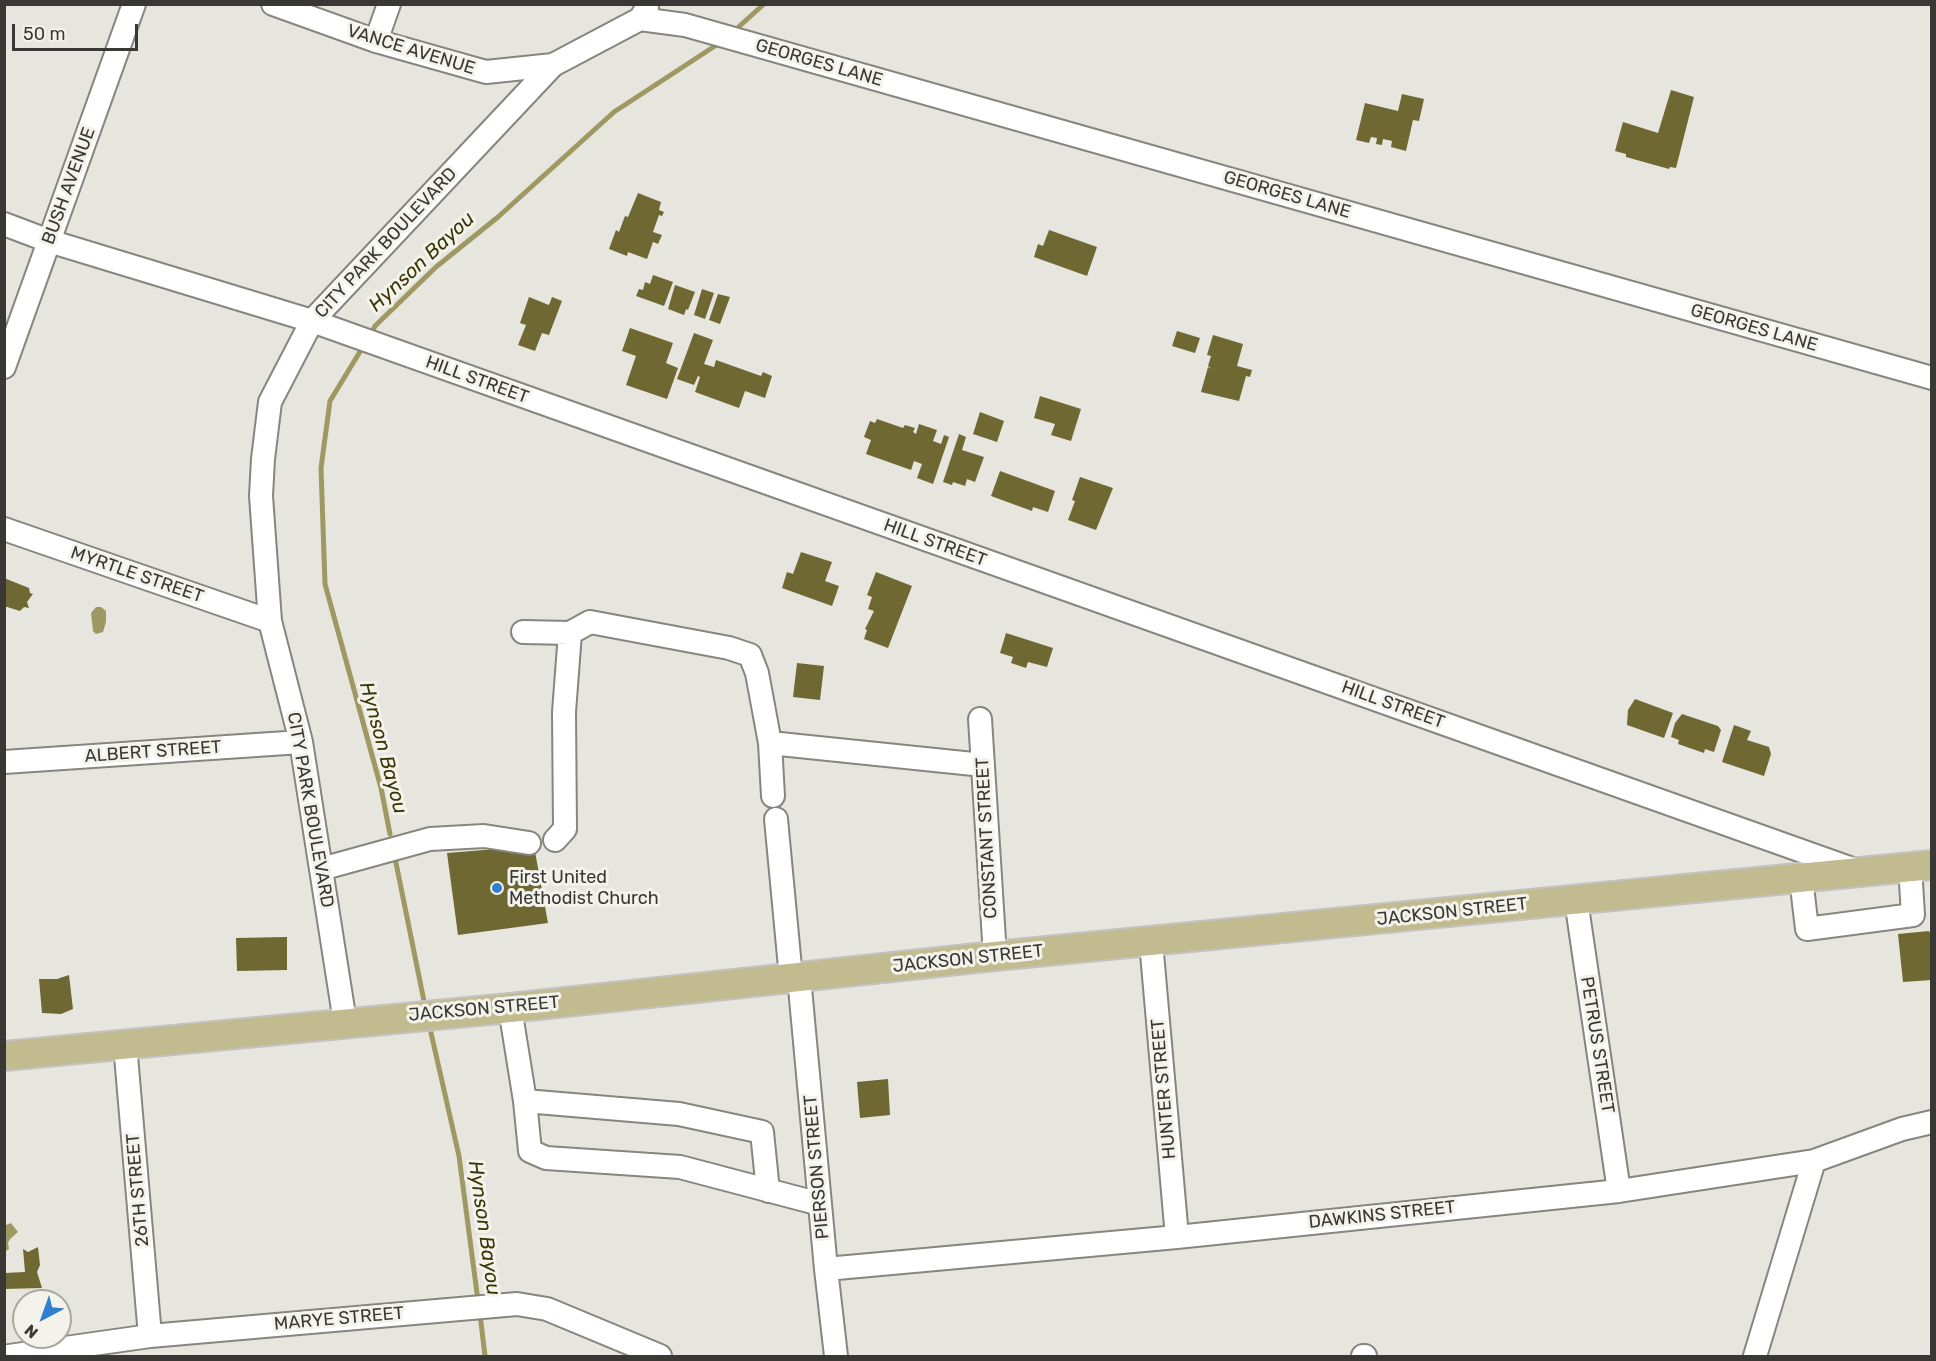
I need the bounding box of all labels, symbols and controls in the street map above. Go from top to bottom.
scale bar [15,12,141,50]
street label: VANCE AVENUE [344,20,478,80]
text: 50 m [23,23,66,45]
street label: GEORGES LANE [753,35,885,91]
street label: BUSH AVENUE [38,125,100,247]
street label: CITY PARK BOULEVARD [311,163,461,323]
street label: GEORGES LANE [1221,167,1353,223]
water label: Hynson Bayou [364,207,480,317]
street label: GEORGES LANE [1688,300,1820,356]
street label: HILL STREET [423,351,531,409]
street label: HILL STREET [881,514,989,572]
street label: MYRTLE STREET [68,542,206,608]
street label: HILL STREET [1339,676,1447,734]
water label: Hynson Bayou [354,679,412,817]
street label: CITY PARK BOULEVARD [282,711,338,909]
street label: ALBERT STREET [84,736,222,768]
street label: CONSTANT STREET [972,757,1002,919]
place label: First United Methodist Church [509,867,659,910]
marker: First United Methodist Church [490,881,504,895]
street label: JACKSON STREET [1376,893,1528,931]
street label: JACKSON STREET [892,940,1044,978]
street label: PETRUS STREET [1576,975,1618,1115]
street label: JACKSON STREET [408,992,560,1026]
street label: HUNTER STREET [1147,1018,1181,1160]
street label: PIERSON STREET [800,1094,834,1240]
street label: 26TH STREET [122,1132,154,1248]
water label: Hynson Bayou [463,1159,505,1297]
street label: DAWKINS STREET [1308,1197,1456,1233]
north arrow [12,1289,72,1349]
street label: MARYE STREET [273,1303,405,1335]
text: N [21,1321,42,1342]

